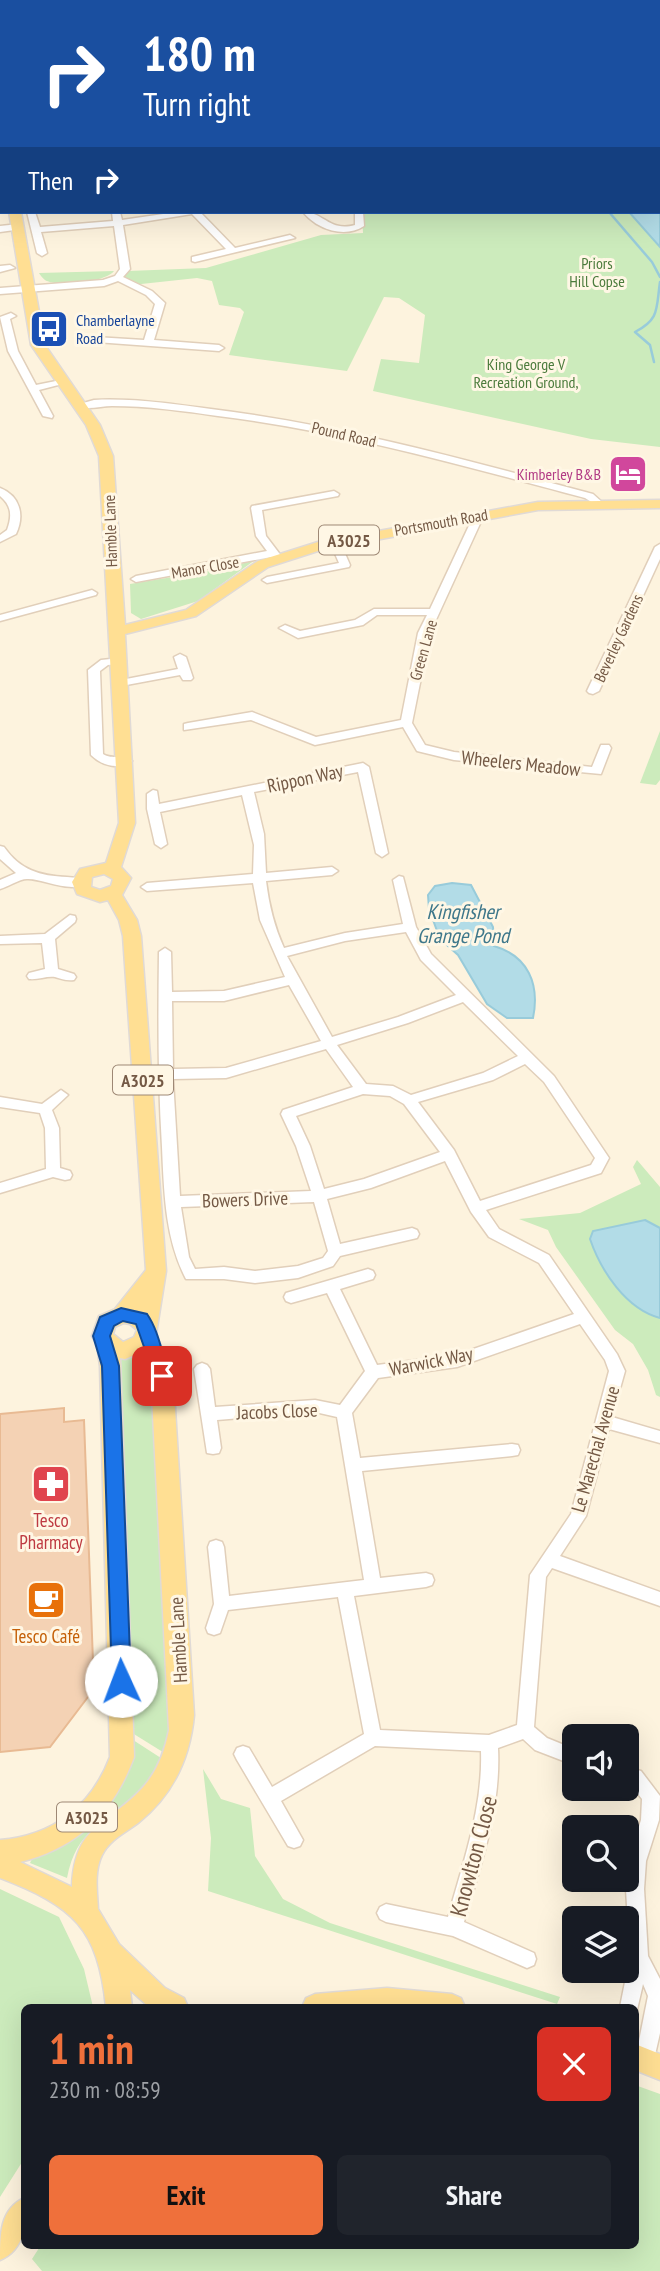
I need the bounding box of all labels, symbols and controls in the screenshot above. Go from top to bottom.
text: 180 m [143,21,256,85]
icon: right [28,28,119,119]
text: Turn right [143,83,251,125]
icon: right [87,161,125,199]
text: Then [28,164,73,197]
park label: Priors Hill Copse [569,253,625,291]
bus stop icon: Chamberlayne Road [28,308,70,350]
place label: Chamberlayne Road [76,310,155,348]
park label: King George V Recreation Ground, [474,354,578,392]
street label: Pound Road [310,417,378,451]
hotel icon: Kimberley B&B [607,453,649,495]
place label: Kimberley B&B [517,464,601,484]
street label: Hamble Lane [99,494,121,568]
street label: Portsmouth Road [393,504,489,540]
road number: A3025 [319,526,379,554]
street label: Manor Close [170,551,240,583]
street label: Beverley Gardens [589,591,647,685]
street label: Green Lane [405,617,441,683]
street label: Wheelers Meadow [460,745,583,781]
street label: Rippon Way [265,758,346,798]
water label: Kingfisher Grange Pond [417,898,512,949]
road number: A3025 [113,1065,173,1094]
street label: Bowers Drive [202,1186,289,1212]
street label: Warwick Way [387,1341,476,1381]
pin [132,1346,192,1406]
icon: arrive [143,1357,181,1395]
street label: Le Marechal Avenue [566,1383,625,1515]
street label: Jacobs Close [235,1398,318,1424]
pharmacy icon: Tesco Pharmacy [30,1463,72,1505]
place label: Tesco Pharmacy [19,1508,84,1554]
cafe icon: Tesco Café [25,1579,67,1621]
street label: Hamble Lane [164,1596,192,1684]
place label: Tesco Café [12,1624,80,1648]
position arrow [84,1644,158,1718]
map controls [562,1724,639,1983]
button: sound [562,1724,639,1801]
street label: Knowlton Close [443,1792,503,1920]
road number: A3025 [57,1802,117,1831]
button: search [562,1815,639,1892]
button: layers [562,1906,639,1983]
text: 1 min [49,2021,134,2076]
button: close [537,2027,611,2101]
text: 230 m · 08:59 [49,2075,161,2104]
button: Exit [49,2155,323,2235]
button: Share [337,2155,611,2235]

